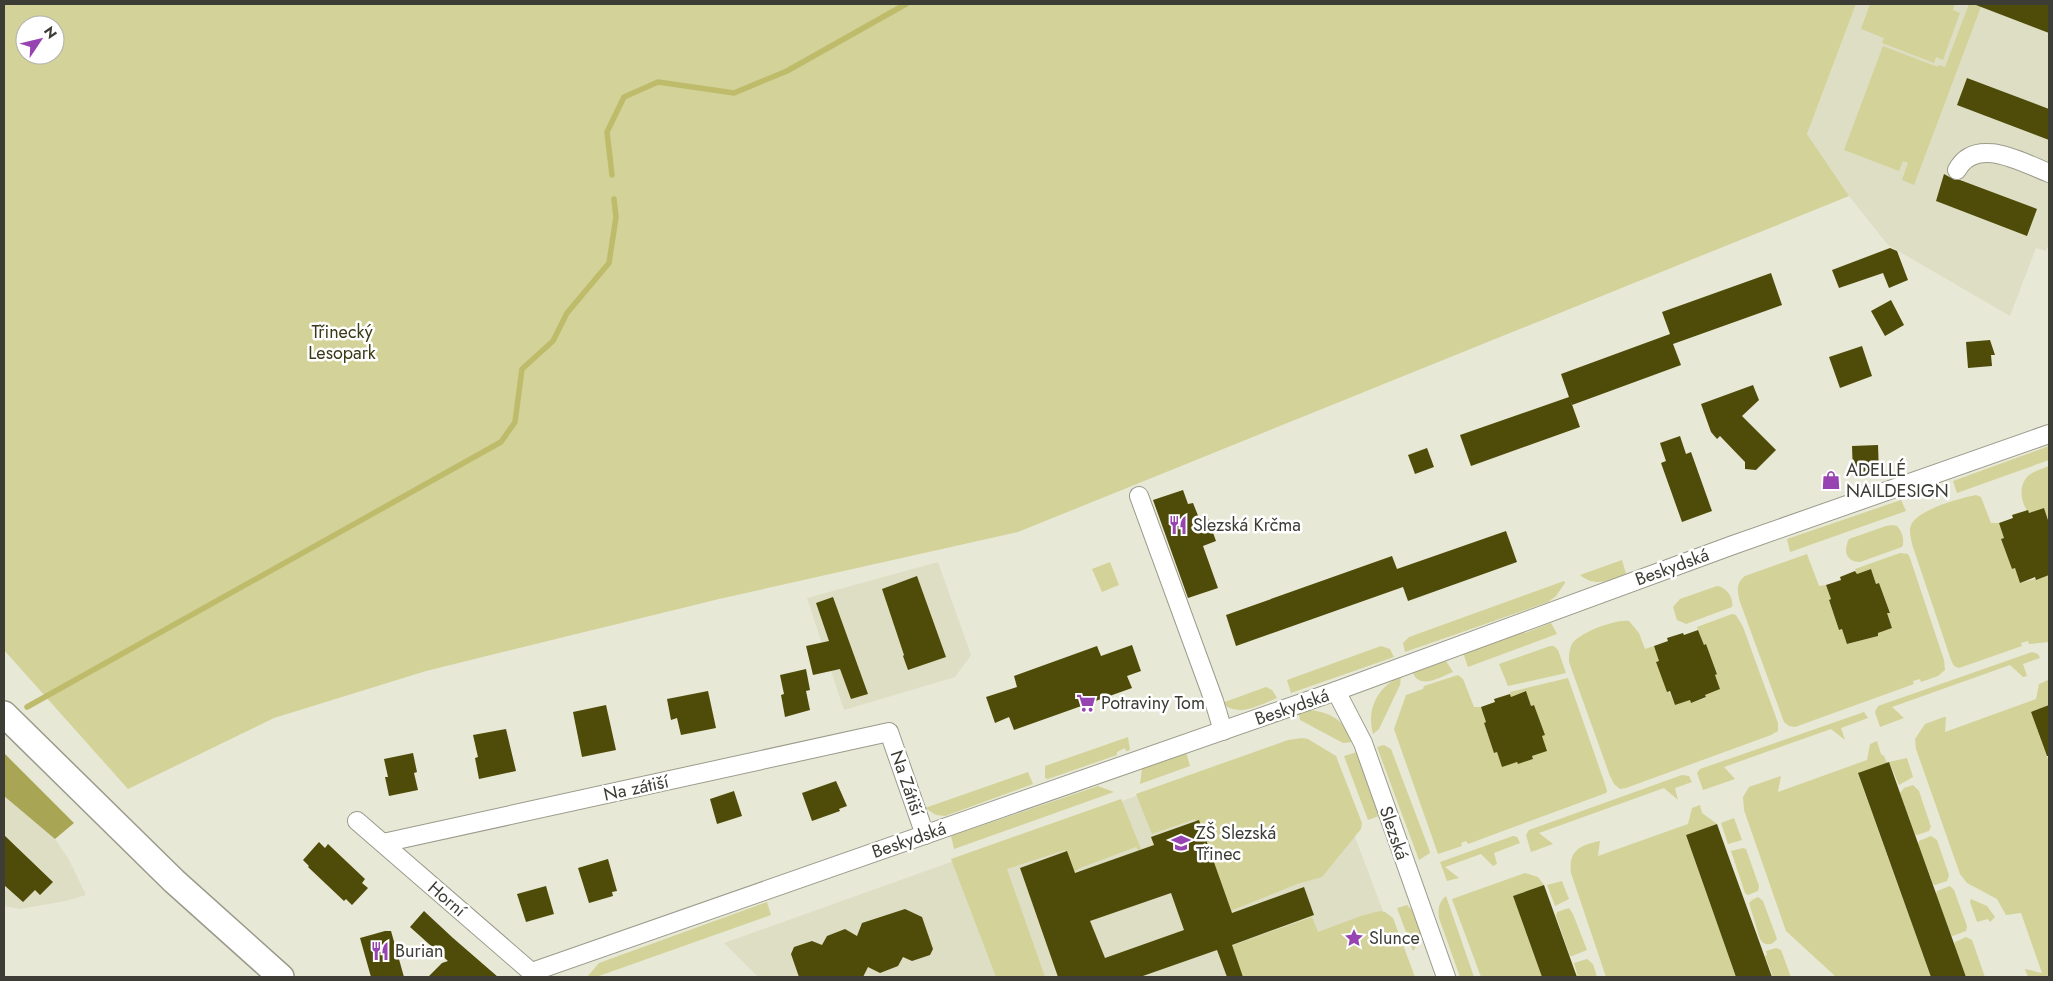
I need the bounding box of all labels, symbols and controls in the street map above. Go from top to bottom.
north arrow [15,15,65,65]
text: N [39,22,62,43]
park label: Třinecký Lesopark [308,319,376,366]
place label: ADELLÉ NAILDESIGN [1846,457,1949,504]
shop icon: ADELLÉ NAILDESIGN [1820,469,1842,491]
place label: Slezská Krčma [1193,512,1301,538]
restaurant icon: Slezská Krčma [1167,514,1189,536]
street label: Beskydská [1631,542,1713,592]
street label: Beskydská [1251,682,1333,732]
place label: Potraviny Tom [1101,690,1205,716]
supermarket icon: Potraviny Tom [1075,692,1097,714]
street label: Na Zátiší [884,747,931,820]
street label: Na zátiší [601,768,672,808]
street label: Slezská [1373,803,1415,863]
street label: Beskydská [868,815,950,865]
place label: ZŠ Slezská Třinec [1196,820,1276,867]
school or university icon: ZŠ Slezská Třinec [1170,832,1192,854]
street label: Horní [422,875,473,924]
place label: Slunce [1369,925,1420,951]
place icon: Slunce [1343,927,1365,949]
place label: Burian [395,938,443,964]
restaurant icon: Burian [369,940,391,962]

